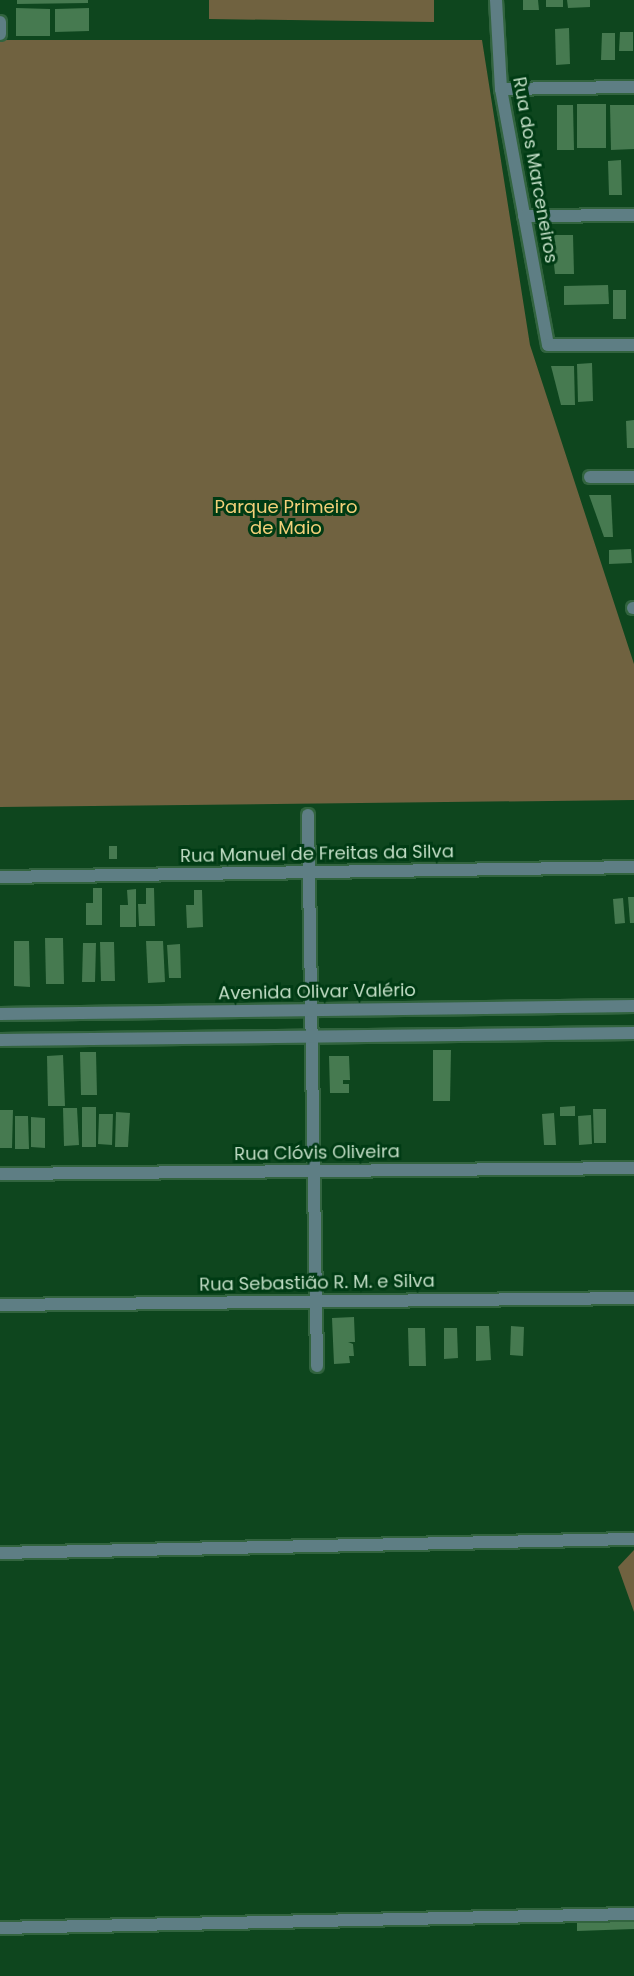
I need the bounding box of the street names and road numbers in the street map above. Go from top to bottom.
street label: Rua dos Marceneiros [508,75,562,265]
street label: Rua Manuel de Freitas da Silva [180,841,454,867]
street label: Avenida Olivar Valério [218,979,416,1005]
street label: Rua Clóvis Oliveira [234,1141,400,1165]
street label: Rua Sebastião R. M. e Silva [199,1270,435,1296]

